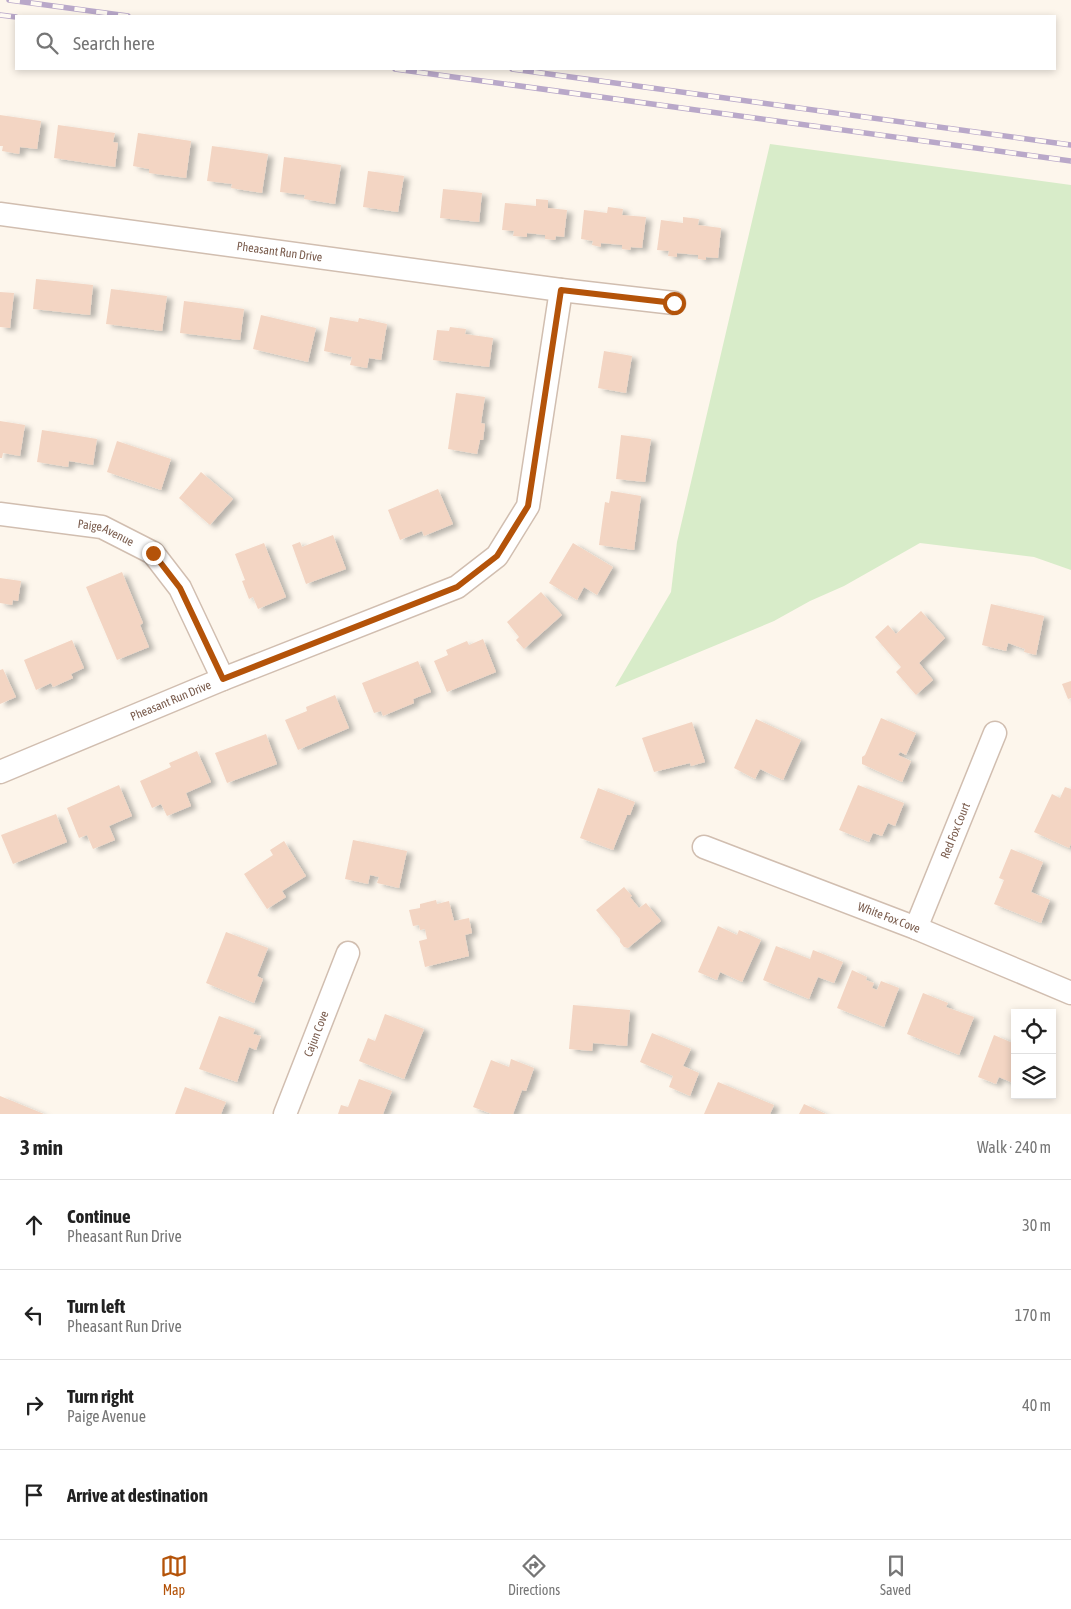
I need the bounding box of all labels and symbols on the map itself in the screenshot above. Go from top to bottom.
street label: Pheasant Run Drive [236,239,323,265]
route start [663,292,686,315]
street label: Paige Avenue [77,517,136,549]
route end [142,542,165,565]
street label: Pheasant Run Drive [128,678,213,724]
street label: Red Fox Court [938,800,973,861]
street label: White Fox Cove [856,899,922,936]
street label: Cajun Cove [301,1009,332,1059]

